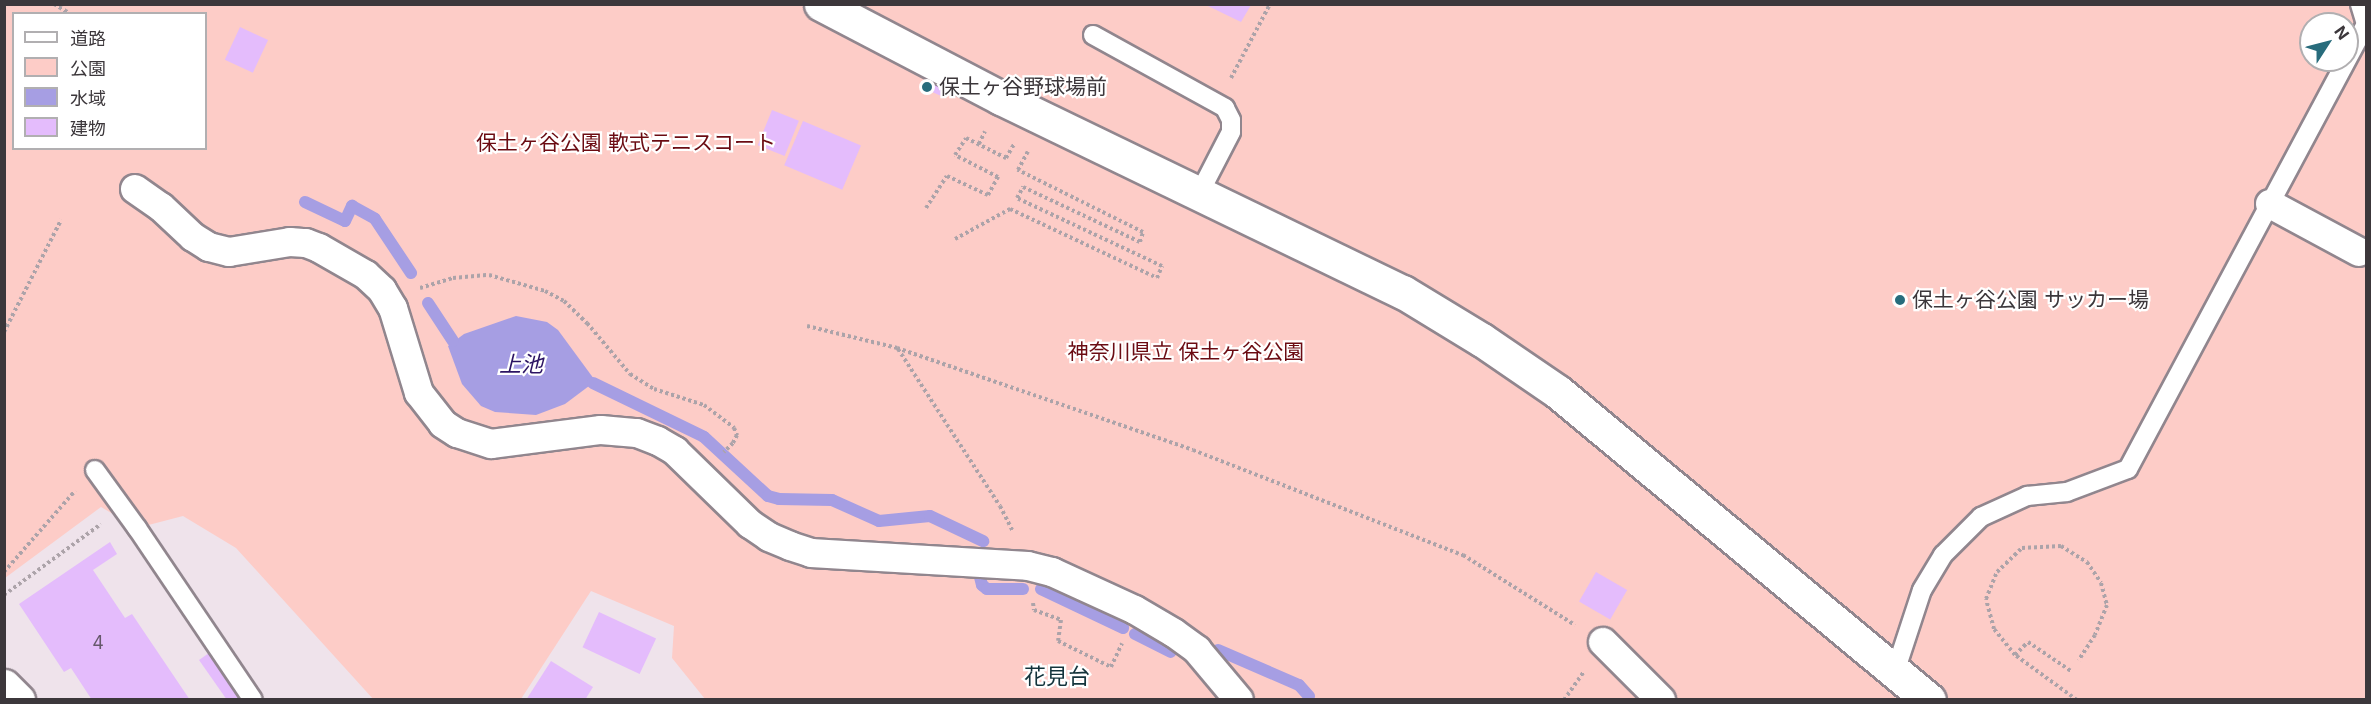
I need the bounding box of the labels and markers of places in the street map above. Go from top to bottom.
place label: 保土ヶ谷野球場前 [939,74,1107,100]
marker: 保土ヶ谷野球場前 [920,80,934,94]
place label: 保土ヶ谷公園 サッカー場 [1912,287,2149,313]
marker: 保土ヶ谷公園 サッカー場 [1893,293,1907,307]

